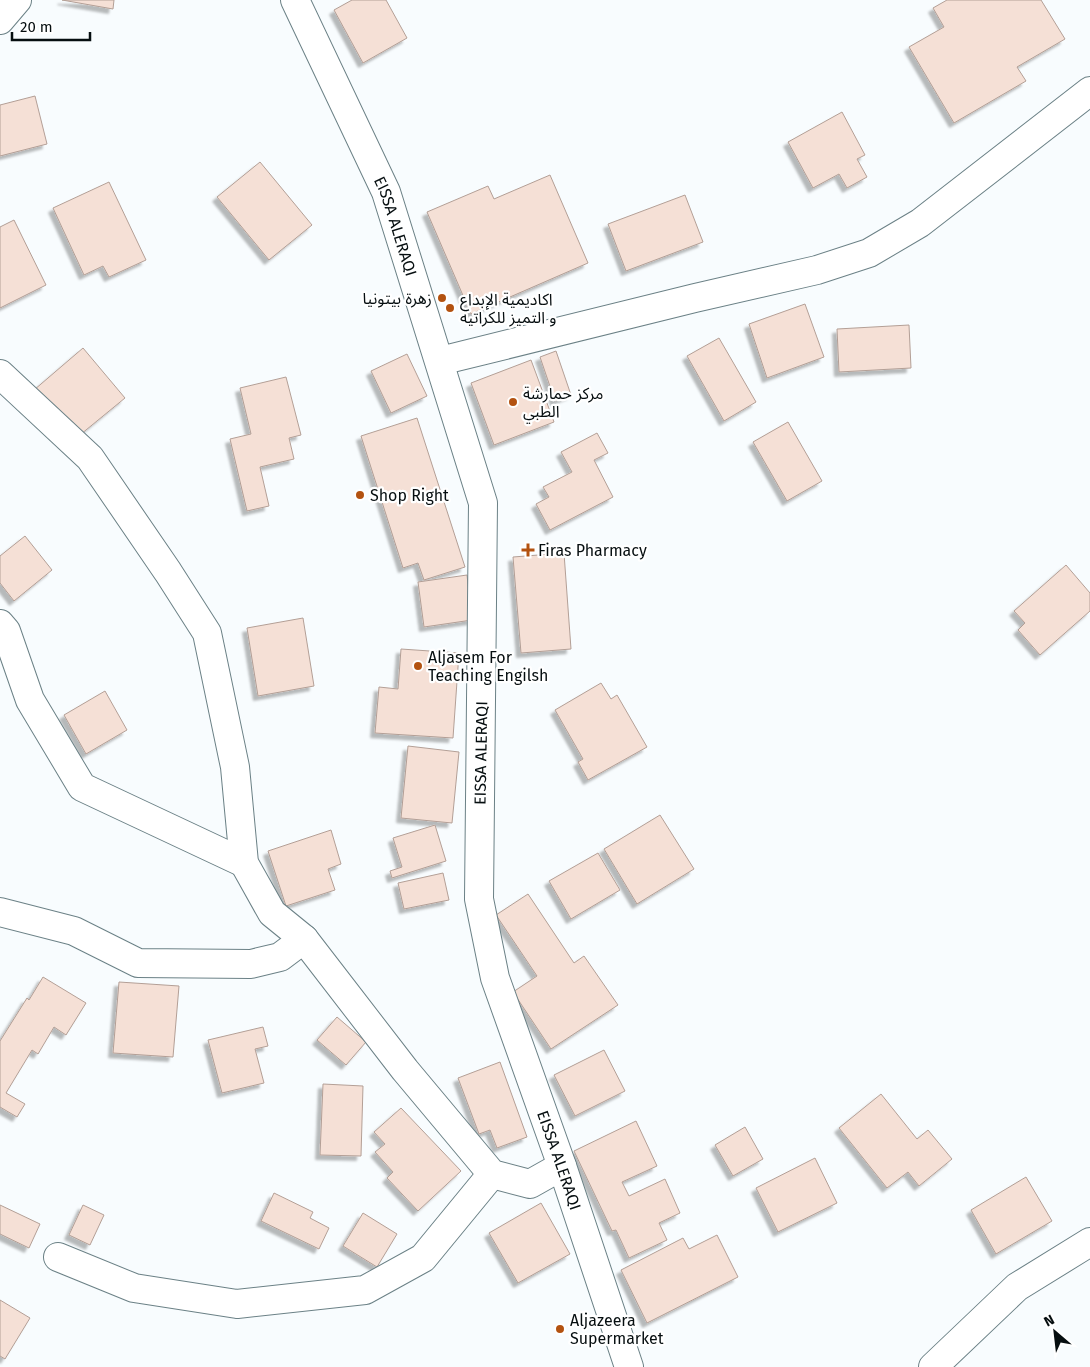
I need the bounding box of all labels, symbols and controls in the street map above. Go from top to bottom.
scale bar [12,10,90,42]
text: 20 m [20,18,53,36]
street label: EISSA ALERAQI [370,173,421,278]
place label: زهرة بيتونيا [362,289,432,308]
place label: اكاديمية الإبداع و التميز للكراتيه [460,290,556,327]
marker: زهرة بيتونيا [436,292,448,304]
marker: اكاديمية الإبداع و التميز للكراتيه [444,302,456,314]
place label: مركز حمارشة الطبي [523,384,603,423]
marker: مركز حمارشة الطبي [507,396,519,408]
place label: Shop Right [370,486,449,505]
marker: Shop Right [354,489,366,501]
place label: Firas Pharmacy [538,541,647,560]
marker: Firas Pharmacy [522,544,534,556]
place label: Aljasem For Teaching Engilsh [428,648,548,685]
marker: Aljasem For Teaching Engilsh [412,660,424,672]
street label: EISSA ALERAQI [471,701,491,805]
street label: EISSA ALERAQI [533,1108,585,1212]
north arrow [1030,1307,1080,1357]
place label: Aljazeera Supermarket [570,1311,664,1348]
text: N [1041,1311,1057,1331]
marker: Aljazeera Supermarket [554,1323,566,1335]

